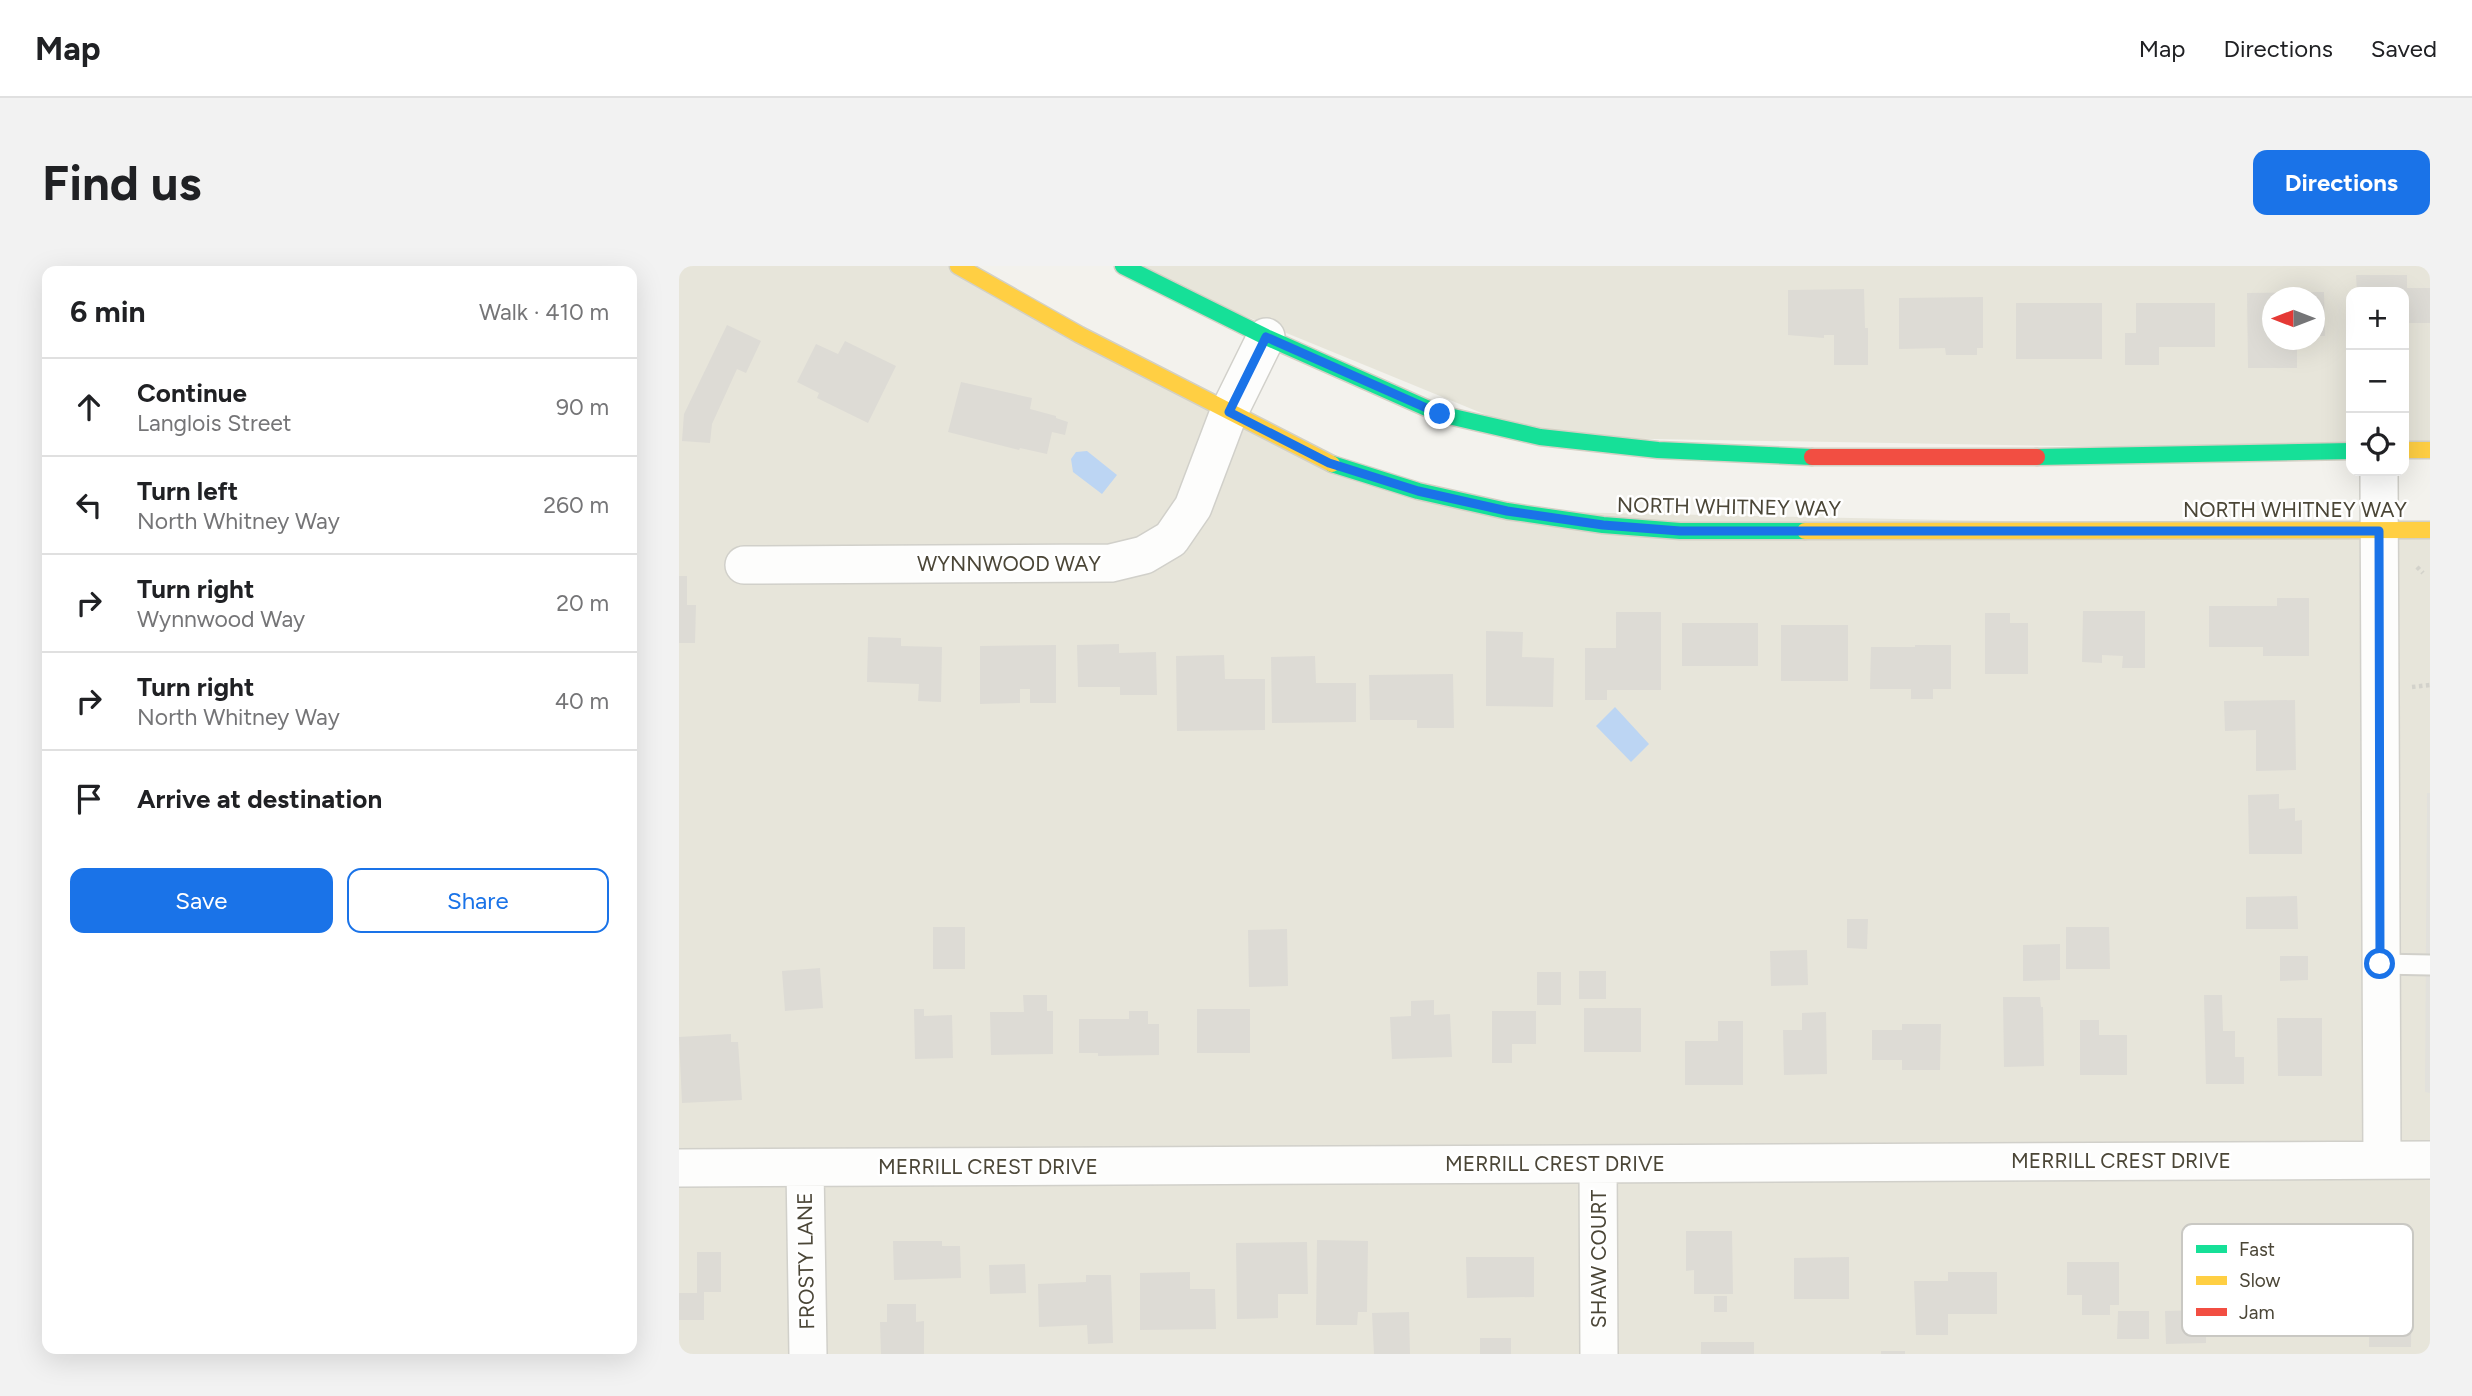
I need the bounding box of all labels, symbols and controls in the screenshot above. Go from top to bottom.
text: Map [35,29,101,68]
text: Map [2139,34,2185,63]
text: Directions [2223,34,2333,63]
text: Saved [2371,34,2437,63]
button: Directions [2253,150,2430,215]
text: Find us [42,153,201,212]
north arrow [2262,287,2325,350]
map controls [2346,287,2409,476]
button: + [2346,287,2409,350]
text: 6 min [70,293,146,330]
text: Walk · 410 m [479,298,609,326]
button: − [2346,350,2409,413]
text: Continue [137,377,247,409]
icon: ahead [70,388,108,426]
text: 90 m [556,393,609,421]
route end [1424,398,1455,429]
text: Langlois Street [137,409,292,437]
button: locate [2346,413,2409,476]
text: Turn left [137,475,238,507]
icon: left [70,486,108,524]
text: 260 m [543,491,609,519]
street label: NORTH WHITNEY WAY [1617,492,1842,521]
street label: NORTH WHITNEY WAY [2183,497,2407,522]
text: North Whitney Way [137,507,340,535]
street label: WYNNWOOD WAY [917,551,1101,576]
text: Turn right [137,573,254,605]
icon: right [70,584,108,622]
text: 20 m [556,589,609,617]
text: Wynnwood Way [137,605,305,633]
text: Turn right [137,671,254,703]
icon: right [70,682,108,720]
text: 40 m [555,687,609,715]
text: North Whitney Way [137,703,340,731]
icon: arrive [70,780,108,818]
text: Arrive at destination [137,783,382,815]
button: Save [70,868,333,933]
button: Share [347,868,609,933]
route start [2364,948,2395,979]
street label: MERRILL CREST DRIVE [2011,1148,2231,1173]
street label: MERRILL CREST DRIVE [1445,1151,1665,1176]
street label: MERRILL CREST DRIVE [878,1154,1098,1179]
street label: SHAW COURT [1586,1189,1611,1328]
street label: FROSTY LANE [792,1192,819,1330]
legend [2182,1224,2413,1336]
text: Fast [2239,1238,2275,1261]
text: Slow [2239,1269,2281,1292]
text: Jam [2239,1301,2275,1324]

